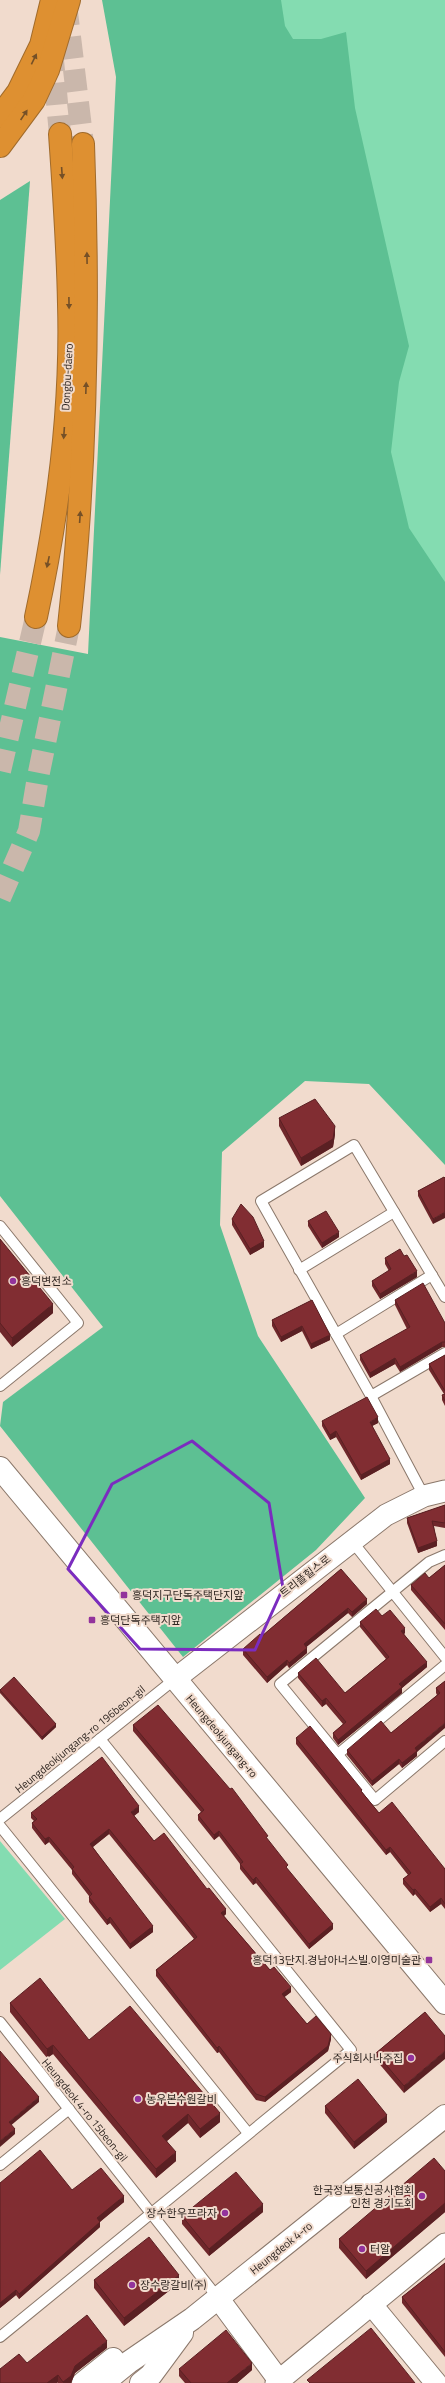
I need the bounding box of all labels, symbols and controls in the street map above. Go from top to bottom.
one-way arrow [31,53,37,65]
one-way arrow [20,110,28,121]
one-way arrow [59,167,66,179]
one-way arrow [83,252,90,264]
one-way arrow [66,297,72,310]
street label: Dongbu-daero [57,343,77,411]
one-way arrow [83,382,90,394]
one-way arrow [60,427,67,439]
one-way arrow [76,511,83,523]
one-way arrow [45,556,51,568]
place label: 흥덕변전소 [21,1273,72,1289]
marker: 흥덕변전소 [8,1276,18,1286]
street label: 트리플힐스로 [276,1551,334,1601]
place label: 흥덕지구단독주택단지앞 [132,1587,243,1603]
marker: 흥덕지구단독주택단지앞 [119,1590,129,1600]
place label: 흥덕단독주택지앞 [100,1612,181,1628]
marker: 흥덕단독주택지앞 [87,1615,97,1625]
street label: Heungdeokjungang-ro 196beon-gil [12,1681,148,1797]
street label: Heungdeokjungang-ro [182,1691,262,1781]
place label: 흥덕13단지.경남아너스빌.이영미술관 [252,1952,421,1968]
marker: 흥덕13단지.경남아너스빌.이영미술관 [424,1955,434,1965]
place label: 주식회사나주집 [332,2050,403,2066]
marker: 주식회사나주집 [406,2053,416,2063]
street label: Heungdeok 4-ro 15beon-gil [38,2055,132,2165]
place label: 농우본수원갈비 [146,2091,217,2107]
marker: 농우본수원갈비 [133,2094,143,2104]
place label: 한국정보통신공사협회 인천 경기도회 [313,2182,414,2211]
marker: 한국정보통신공사협회 인천 경기도회 [417,2191,427,2201]
place label: 장수한우프라자 [146,2205,217,2221]
marker: 장수한우프라자 [220,2208,230,2218]
street label: Heungdeok 4-ro [247,2218,316,2278]
place label: 터알 [370,2241,390,2257]
marker: 터알 [357,2244,367,2254]
place label: 장수랑갈비(주) [140,2277,207,2293]
marker: 장수랑갈비(주) [127,2280,137,2290]

